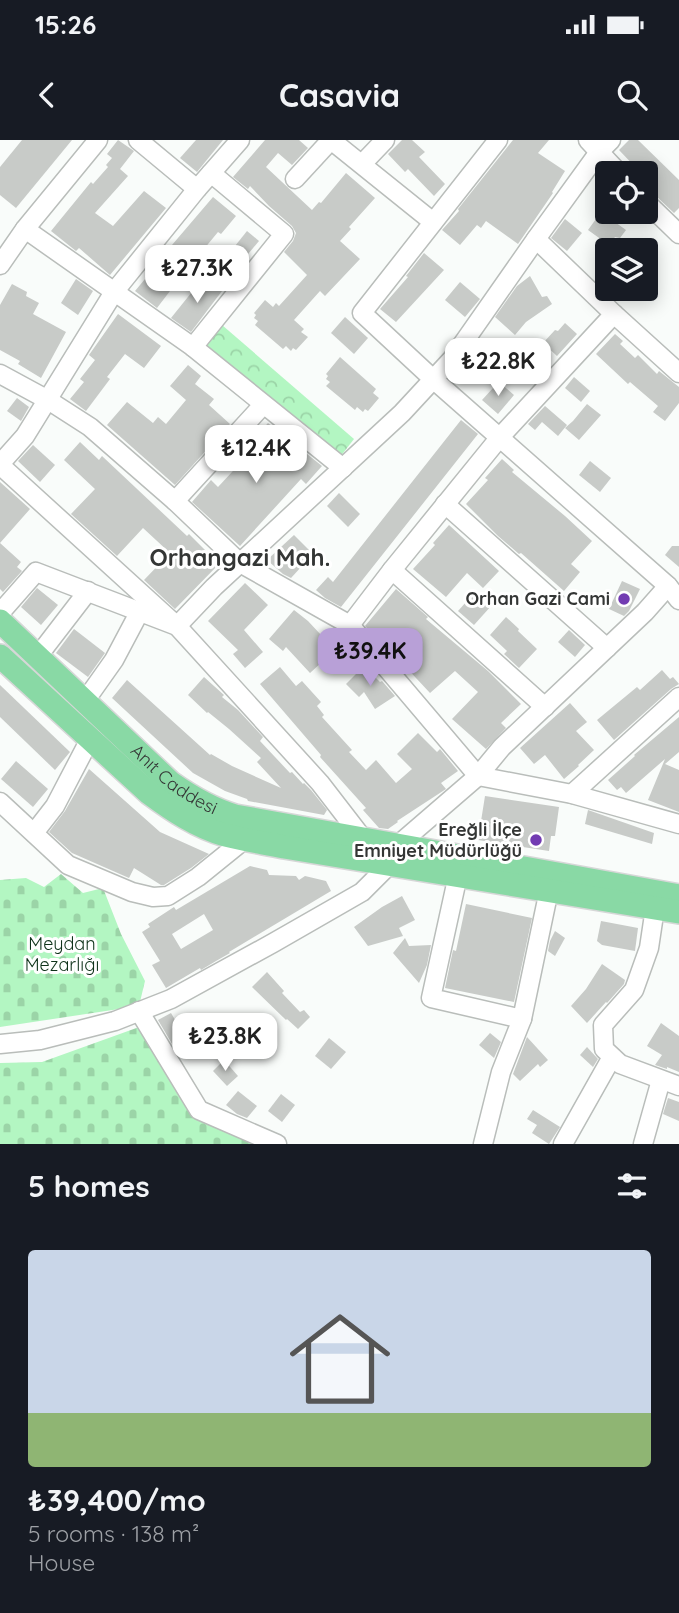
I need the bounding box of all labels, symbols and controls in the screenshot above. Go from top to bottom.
text: 15:26 [35,8,96,41]
text: Casavia [279,75,400,115]
icon: back [28,76,66,114]
icon: search [613,76,651,114]
map controls [595,161,658,301]
button: locate [595,161,658,224]
button: layers [595,238,658,301]
pin: ₺27.3K [140,246,254,305]
text: ₺27.3K [161,253,233,282]
pin: ₺22.8K [441,338,555,398]
text: ₺22.8K [461,346,535,375]
pin: ₺12.4K [199,426,313,485]
text: ₺12.4K [221,433,291,462]
district label: Orhangazi Mah. [149,542,331,572]
place label: Orhan Gazi Cami [465,587,610,610]
marker: Orhan Gazi Cami [616,591,632,607]
pin: ₺39.4K [313,629,427,688]
text: ₺39.4K [334,636,406,665]
street label: Anıt Caddesi [126,739,221,819]
place label: Ereğli İlçe Emniyet Müdürlüğü [354,818,522,862]
marker: Ereğli İlçe Emniyet Müdürlüğü [528,832,544,848]
park label: Meydan Mezarlığı [25,932,99,976]
pin: ₺23.8K [168,1014,282,1073]
text: ₺23.8K [188,1021,262,1050]
text: 5 homes [28,1167,150,1205]
icon: filters [613,1167,651,1205]
icon: home [277,1296,403,1422]
text: ₺39,400/mo [28,1481,206,1519]
text: 5 rooms · 138 m² [28,1519,199,1548]
text: House [28,1548,95,1577]

